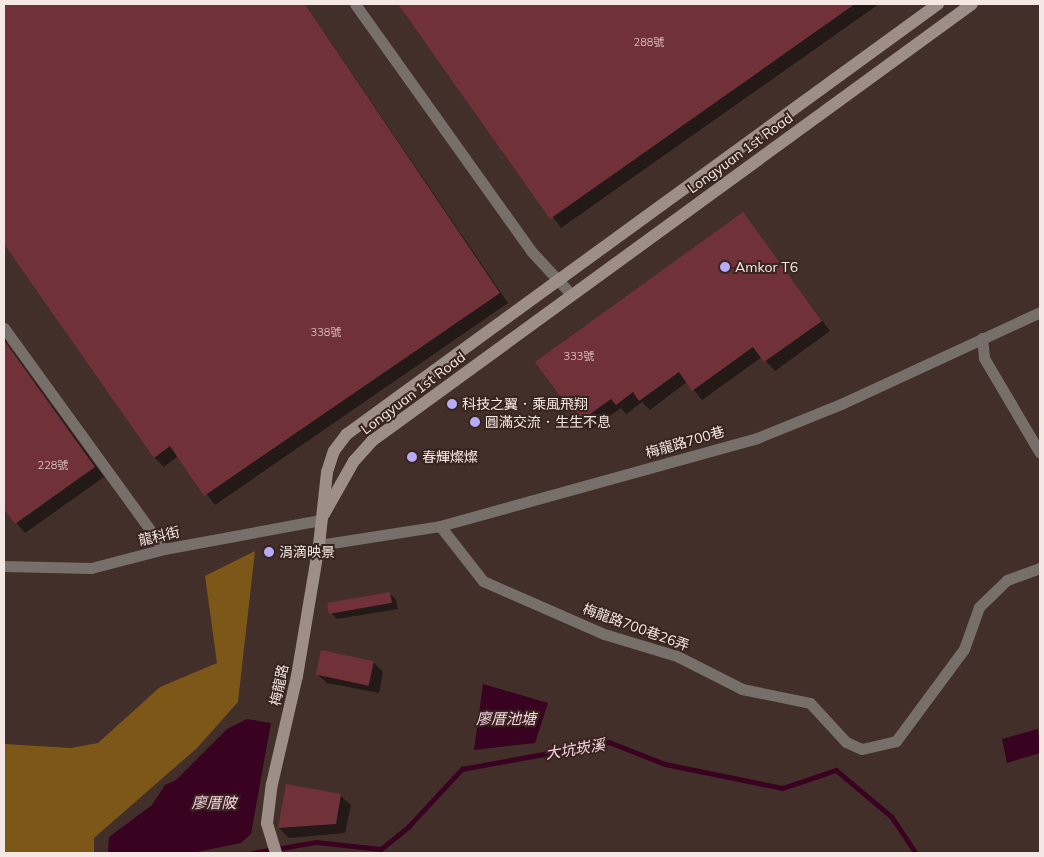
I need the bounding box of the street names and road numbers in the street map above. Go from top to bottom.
street label: Longyuan 1st Road [684,109,796,197]
street label: Longyuan 1st Road [358,348,468,438]
street label: 梅龍路700巷 [644,423,726,461]
street label: 龍科街 [137,523,181,549]
street label: 梅龍路700巷26弄 [581,600,691,654]
street label: 梅龍路 [266,663,292,707]

